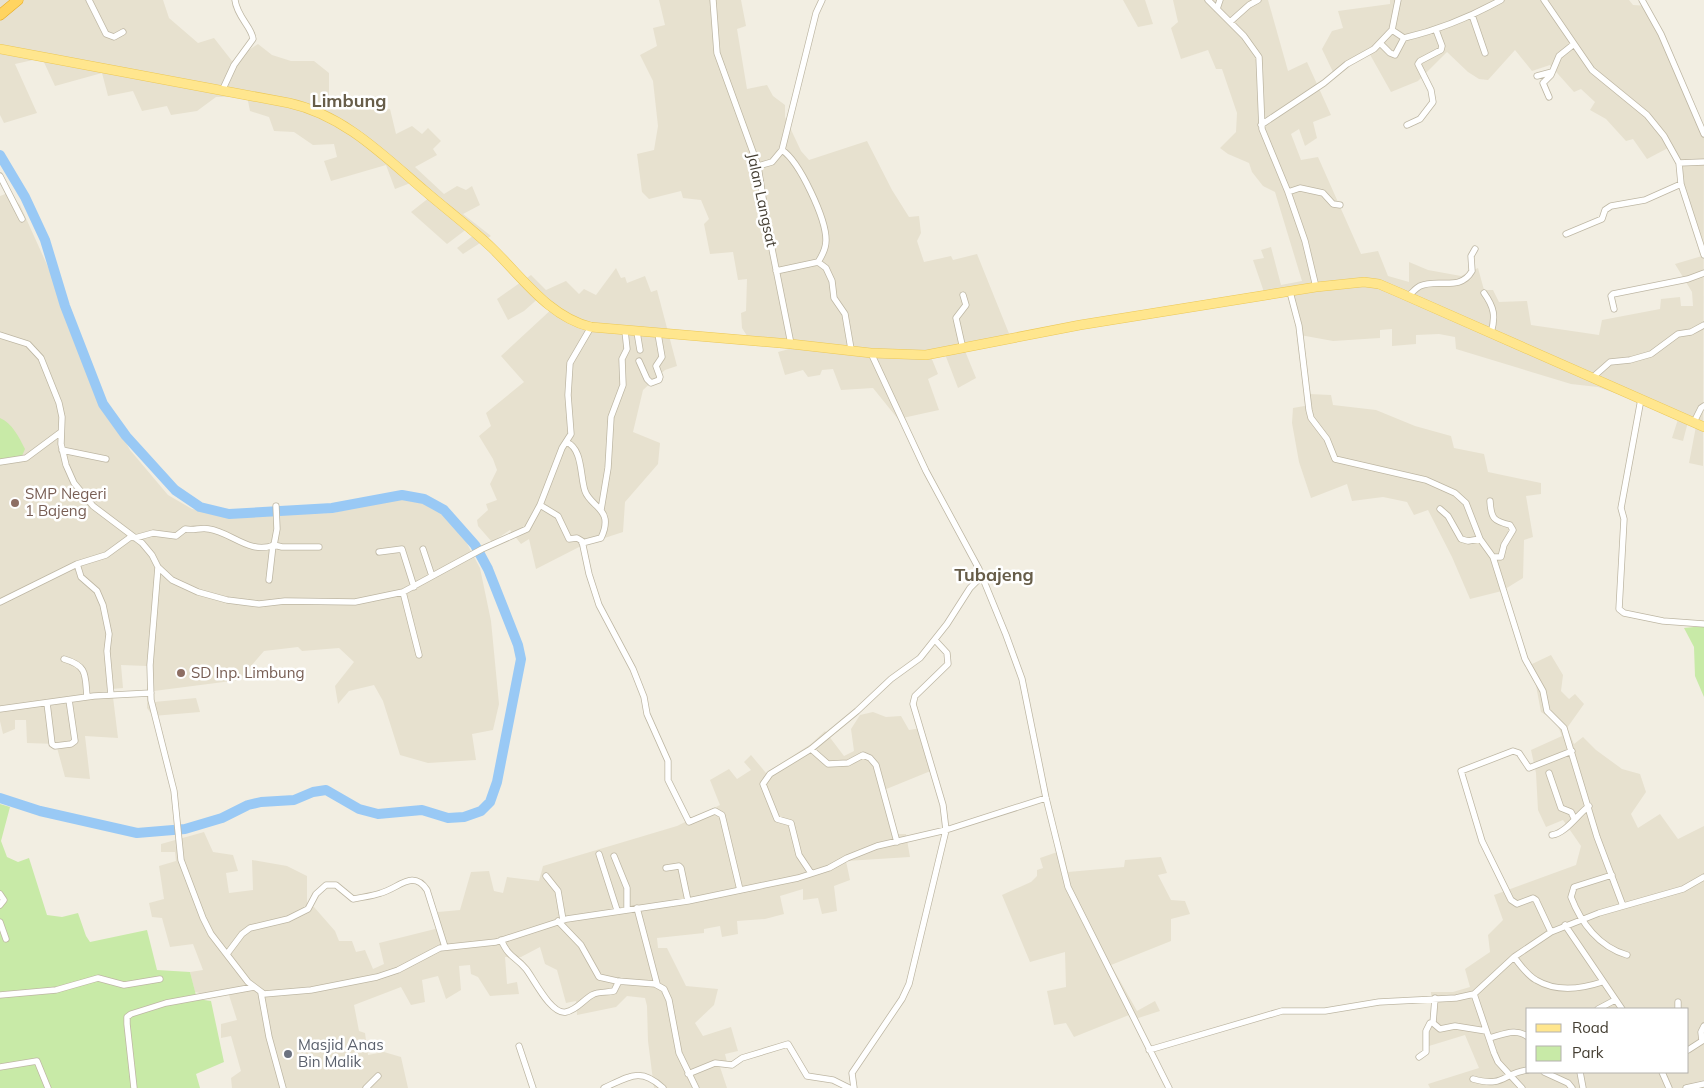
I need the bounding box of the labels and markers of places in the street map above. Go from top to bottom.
place label: SMP Negeri 1 Bajeng [25,484,106,520]
marker: SMP Negeri 1 Bajeng [9,497,21,509]
place label: SD Inp. Limbung [191,663,305,682]
marker: SD Inp. Limbung [175,667,187,679]
place label: Masjid Anas Bin Malik [298,1035,384,1071]
marker: Masjid Anas Bin Malik [282,1048,294,1060]

